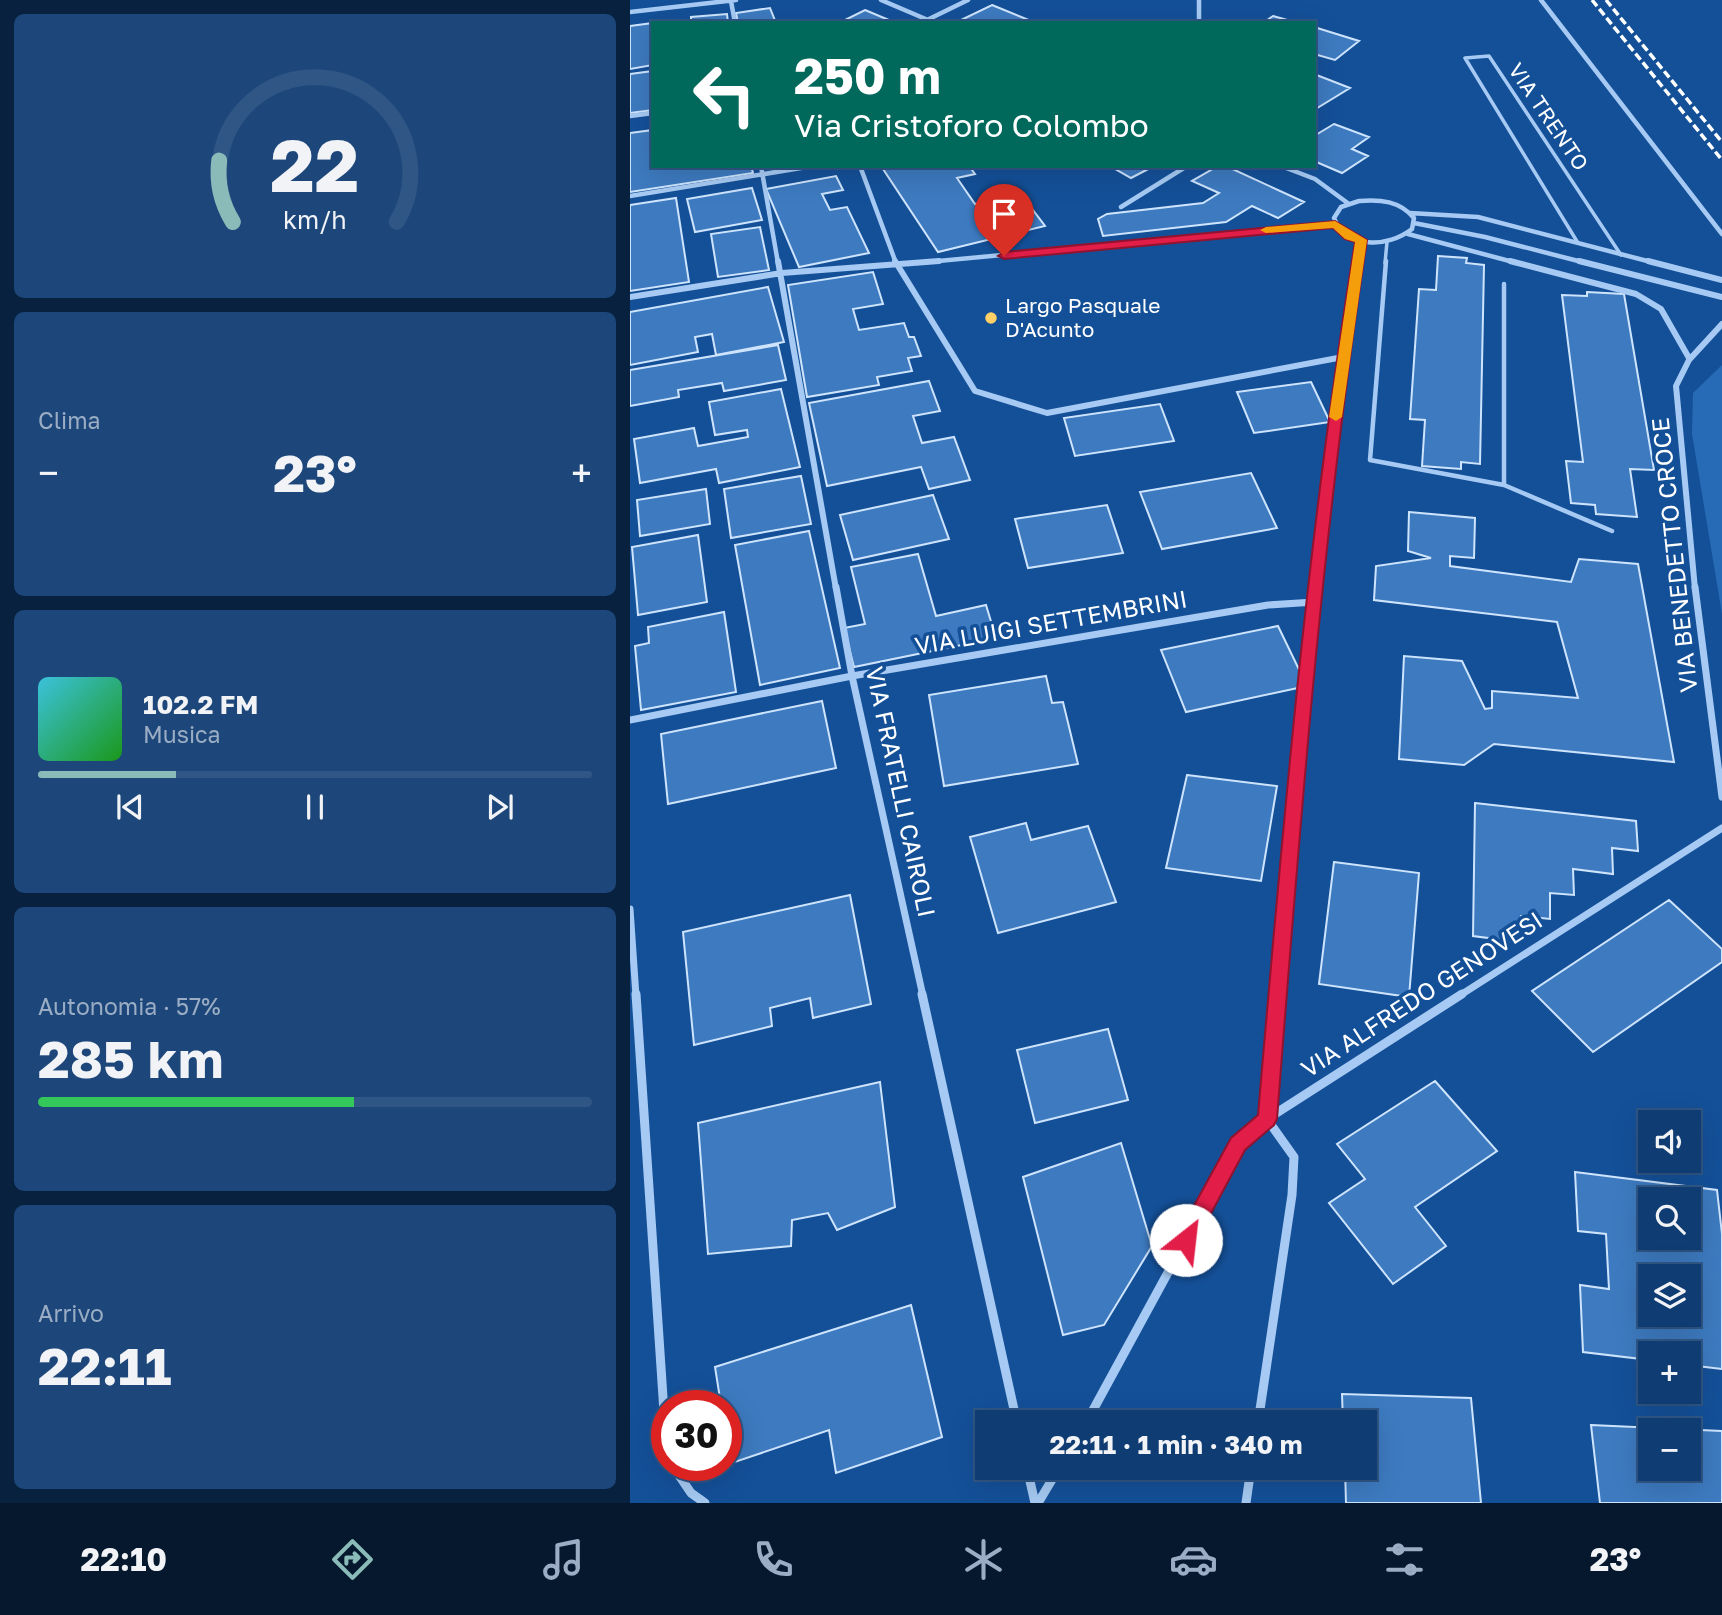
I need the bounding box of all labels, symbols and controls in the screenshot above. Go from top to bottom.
text: 250 m [794,46,941,105]
icon: left [679,49,770,140]
street label: VIA TRENTO [1503,58,1594,175]
text: Via Cristoforo Colombo [794,106,1149,144]
text: 22 [271,121,359,208]
pin [974,184,1034,256]
icon: arrive [985,195,1023,233]
text: km/h [283,204,347,235]
place label: Largo Pasquale D'Acunto [1005,292,1161,342]
marker: Largo Pasquale D'Acunto [983,310,999,326]
text: Clima [38,406,101,434]
street label: VIA BENEDETTO CROCE [1645,416,1702,694]
text: 23° [273,441,357,503]
text: − [38,450,59,495]
text: + [571,450,592,495]
street label: VIA LUIGI SETTEMBRINI [912,583,1189,660]
street label: VIA FRATELLI CAIROLI [861,664,942,920]
text: 102.2 FM [143,689,258,720]
text: Musica [143,720,221,748]
icon: previous [111,788,149,826]
icon: pause [296,788,334,826]
icon: next [481,788,519,826]
street label: VIA ALFREDO GENOVESI [1295,905,1547,1083]
text: Autonomia · 57% [38,992,221,1020]
text: 285 km [38,1027,223,1089]
map controls [1638,1110,1701,1481]
button: sound [1638,1110,1701,1173]
button: search [1638,1187,1701,1250]
position arrow [1149,1203,1223,1277]
button: layers [1638,1264,1701,1327]
text: Arrivo [38,1299,104,1327]
text: 22:11 [38,1334,172,1396]
button: + [1638,1341,1701,1404]
speed limit sign: 30 [651,1390,742,1481]
button: − [1638,1418,1701,1481]
text: 22:11 · 1 min · 340 m [1049,1429,1303,1460]
icon: directions [328,1535,377,1584]
icon: music [539,1535,588,1584]
icon: phone [749,1535,798,1584]
icon: climate [959,1535,1008,1584]
icon: car [1169,1535,1218,1584]
icon: filters [1380,1535,1429,1584]
text: 22:10 [81,1540,167,1578]
text: 23° [1590,1540,1641,1578]

